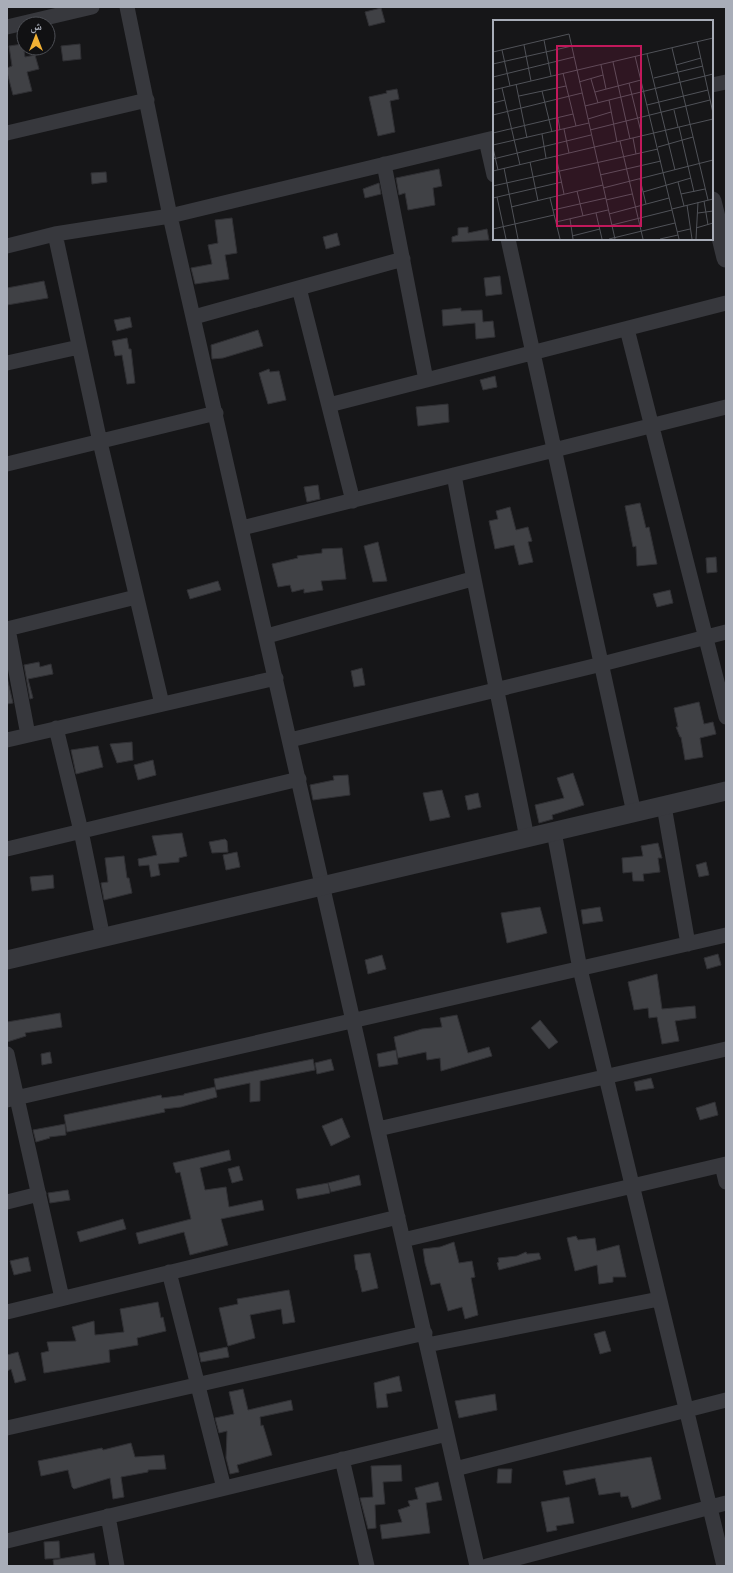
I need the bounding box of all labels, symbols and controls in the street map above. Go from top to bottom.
north arrow [16,16,56,56]
text: ش [30,20,42,34]
inset map [493,20,713,240]

